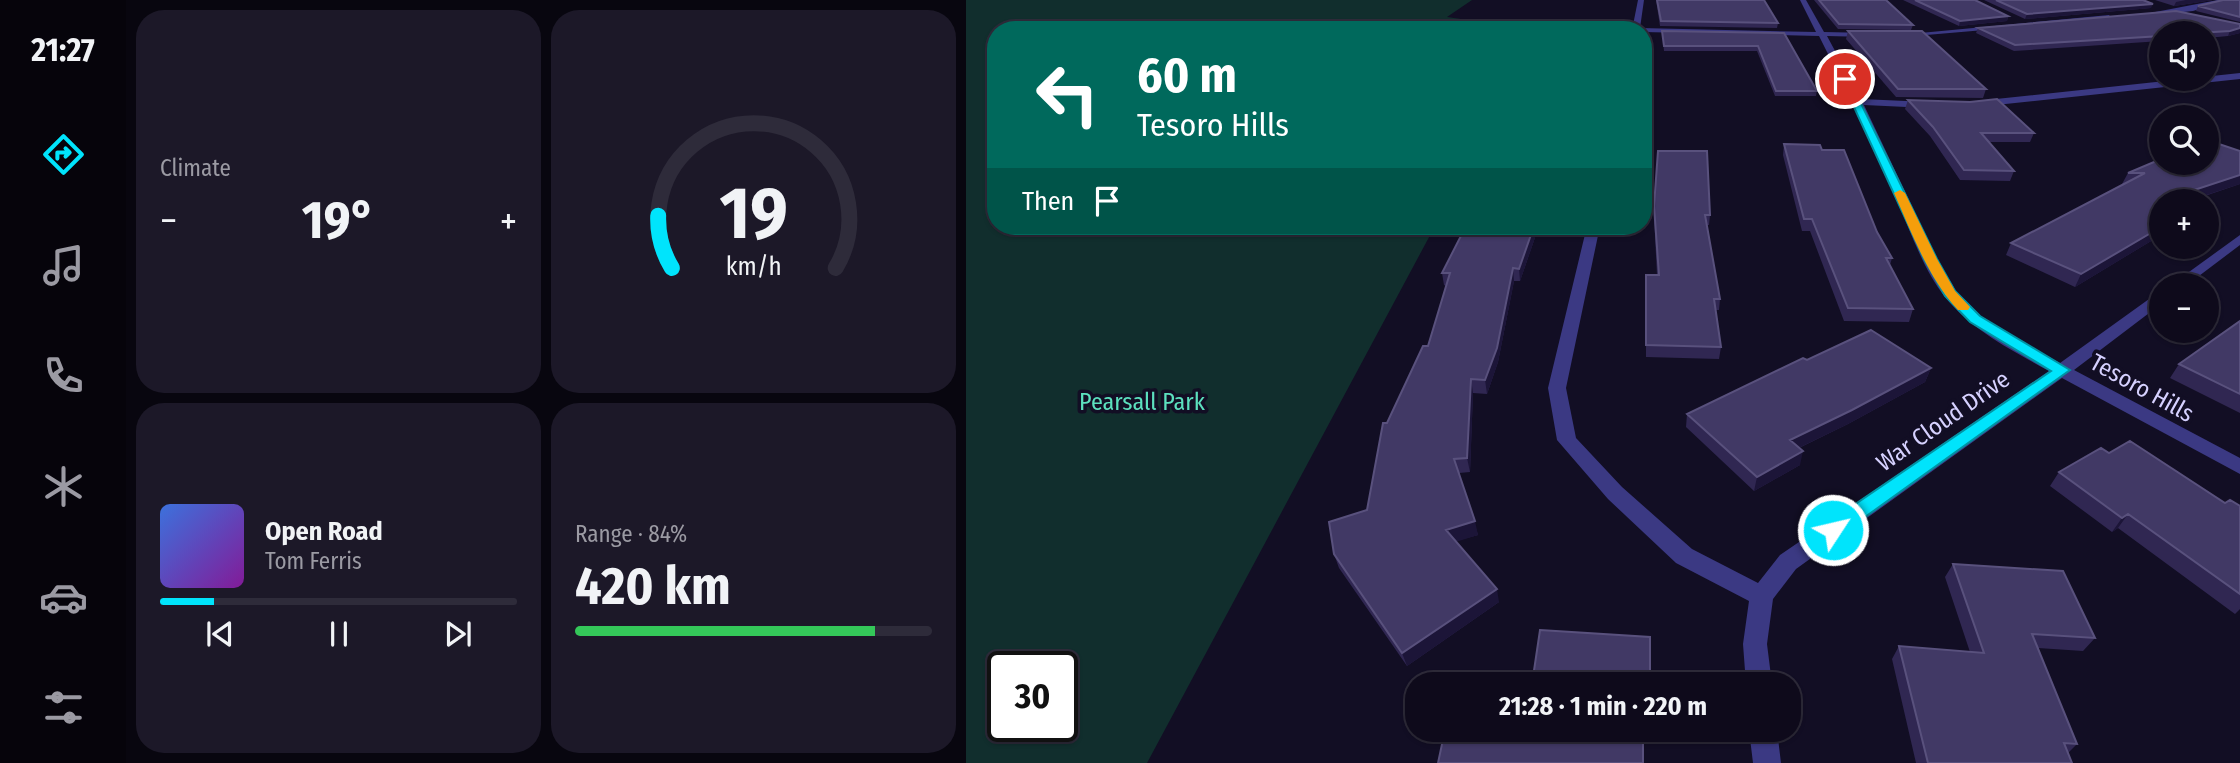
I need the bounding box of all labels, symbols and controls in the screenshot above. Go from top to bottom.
map controls [2149,21,2219,343]
button: sound [2149,21,2219,91]
text: 21:27 [31,31,95,69]
text: 60 m [1137,46,1237,105]
icon: left [1022,49,1113,140]
pin [1815,49,1875,109]
icon: arrive [1826,60,1864,98]
button: search [2149,105,2219,175]
text: Tesoro Hills [1137,106,1289,144]
icon: directions [39,130,88,179]
text: Climate [160,154,231,182]
text: 19 [719,170,788,257]
icon: arrive [1088,182,1126,220]
text: Then [1022,186,1074,217]
text: 19° [302,189,375,252]
button: + [2149,189,2219,259]
text: − [160,198,177,244]
text: + [500,198,517,244]
icon: music [39,241,88,290]
text: km/h [726,251,781,281]
button: − [2149,273,2219,343]
street label: Tesoro Hills [2085,348,2199,428]
icon: phone [39,351,88,400]
street label: War Cloud Drive [1871,365,2015,477]
park label: Pearsall Park [1079,388,1206,416]
icon: climate [39,462,88,511]
position arrow [1796,493,1870,567]
text: Open Road [265,516,383,547]
text: Range · 84% [575,520,687,548]
text: Tom Ferris [265,547,362,575]
text: 420 km [575,555,731,618]
icon: car [39,573,88,622]
icon: previous [201,615,239,653]
icon: pause [320,615,358,653]
icon: next [439,615,477,653]
speed limit sign: 30 [987,651,1078,742]
icon: filters [39,683,88,732]
text: 21:28 · 1 min · 220 m [1499,691,1707,722]

